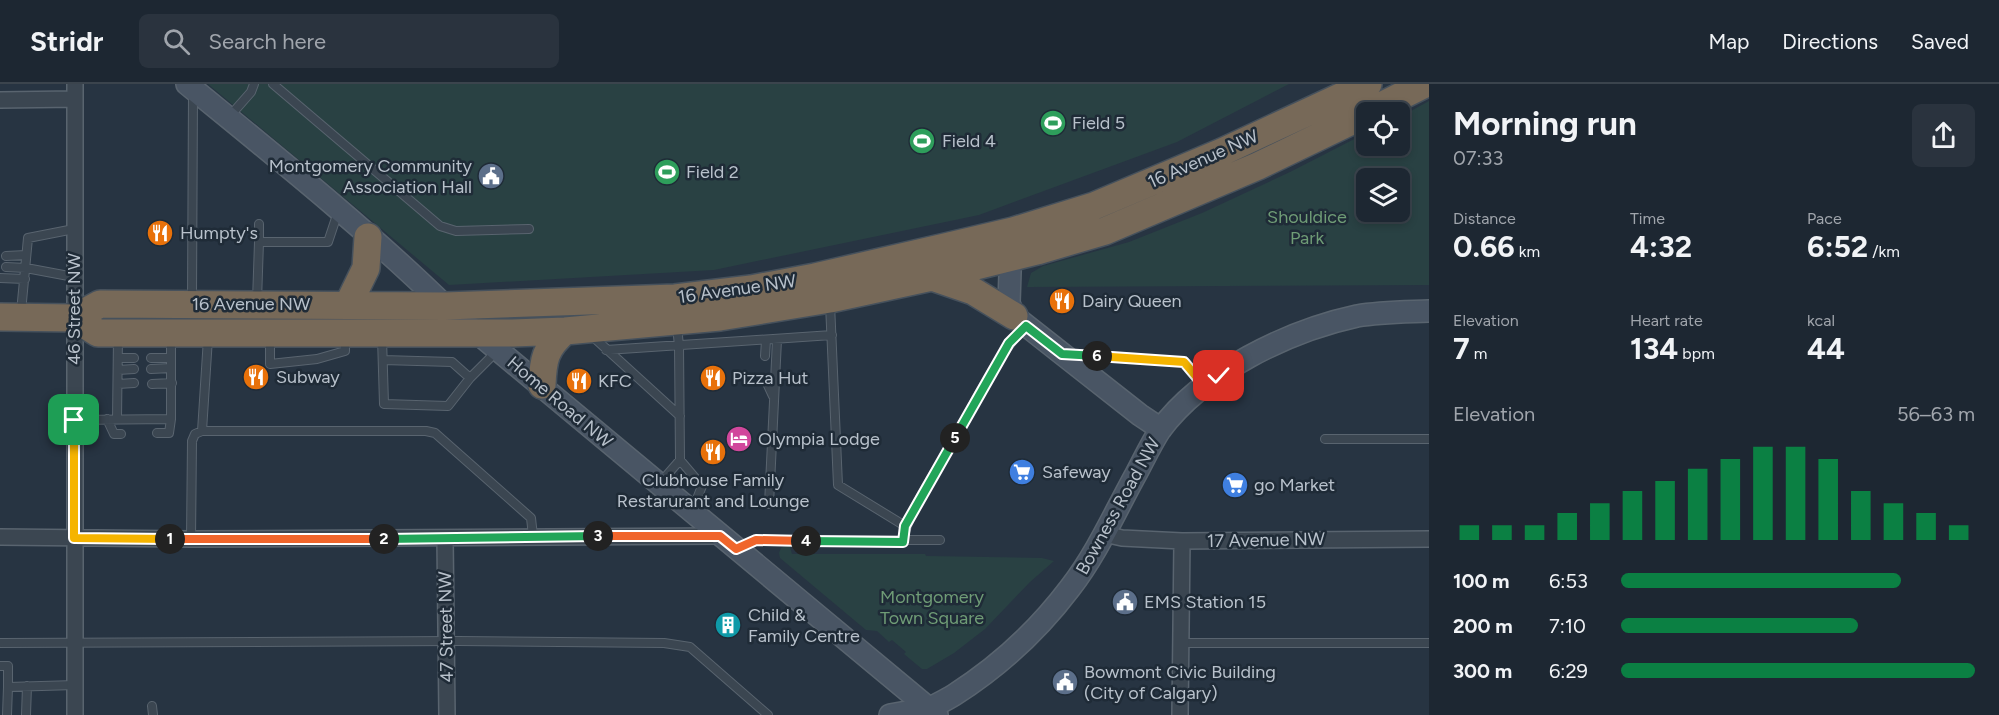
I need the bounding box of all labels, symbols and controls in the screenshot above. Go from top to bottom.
search box [139,14,559,68]
text: Stridr [30,24,103,58]
icon: search [160,25,193,58]
text: Search here [208,28,326,55]
text: Map [1708,29,1749,54]
text: Directions [1782,29,1878,54]
text: Saved [1911,29,1969,54]
map controls [1356,102,1410,222]
button: locate [1356,102,1410,156]
text: Morning run [1453,104,1637,143]
button: share [1912,104,1975,167]
sports icon: Field 5 [1038,108,1068,138]
place label: Field 5 [1072,112,1125,134]
street label: 16 Avenue NW [1144,125,1262,193]
sports icon: Field 4 [907,126,937,156]
place label: Field 4 [942,130,996,152]
text: 07:33 [1453,146,1503,170]
place label: Montgomery Community Association Hall [269,155,473,198]
sports icon: Field 2 [652,157,682,187]
public building icon: Montgomery Community Association Hall [476,161,506,191]
place label: Field 2 [686,161,739,183]
button: layers [1356,168,1410,222]
park label: Shouldice Park [1267,206,1347,249]
text: Distance [1453,209,1516,228]
text: Time [1630,209,1665,228]
text: Pace [1807,209,1842,228]
restaurant icon: Humpty's [145,218,175,248]
place label: Humpty's [180,222,258,244]
text: 0.66 [1453,228,1515,265]
text: 4:32 [1630,228,1692,265]
text: 6:52 [1807,228,1868,265]
text: km [1515,242,1540,261]
text: /km [1868,242,1900,261]
street label: 46 Street NW [63,252,85,365]
street label: 16 Avenue NW [677,270,798,308]
restaurant icon: Dairy Queen [1047,286,1077,316]
place label: Dairy Queen [1082,290,1182,312]
street label: 16 Avenue NW [192,293,311,315]
text: Elevation [1453,311,1519,330]
text: Heart rate [1630,311,1703,330]
text: kcal [1807,311,1835,330]
text: 7 [1453,330,1470,367]
text: 134 [1630,330,1678,367]
text: 44 [1807,330,1845,367]
pin: 6 [1082,341,1112,371]
text: m [1470,344,1487,363]
text: bpm [1678,344,1715,363]
text: 6 [1092,346,1102,365]
pin [1193,350,1244,401]
street label: Home Road NW [503,352,618,453]
icon: check [1202,359,1235,392]
restaurant icon: Subway [241,362,271,392]
restaurant icon: Pizza Hut [698,363,728,393]
place label: Subway [276,366,340,388]
restaurant icon: KFC [564,366,594,396]
place label: Pizza Hut [732,367,808,389]
place label: KFC [598,370,632,392]
pin [48,394,99,445]
text: Elevation [1453,402,1535,426]
text: 56–63 m [1897,402,1975,426]
icon: arrive [57,403,90,436]
pin: 5 [940,423,970,453]
hotel icon: Olympia Lodge [724,424,754,454]
place label: Olympia Lodge [758,428,880,450]
text: 5 [950,428,960,447]
street label: Bowness Road NW [1071,433,1165,578]
restaurant icon: Clubhouse Family Restarurant and Lounge [698,437,728,467]
supermarket icon: Safeway [1007,457,1037,487]
place label: Safeway [1042,461,1111,483]
place label: Clubhouse Family Restarurant and Lounge [617,469,809,512]
supermarket icon: go Market [1220,470,1250,500]
place label: go Market [1254,474,1335,496]
pin: 3 [583,521,613,551]
pin: 1 [155,524,185,554]
pin: 2 [369,524,399,554]
text: 3 [594,526,602,545]
pin: 4 [791,526,821,556]
street label: 17 Avenue NW [1207,528,1326,552]
text: 1 [167,529,173,548]
text: 2 [379,529,389,548]
text: 4 [801,531,811,550]
text: 100 m [1453,569,1510,593]
text: 6:53 [1549,569,1588,593]
street label: 47 Street NW [434,570,458,683]
park label: Montgomery Town Square [880,586,985,629]
public building icon: EMS Station 15 [1110,587,1140,617]
place label: EMS Station 15 [1144,591,1266,613]
place label: Child & Family Centre [748,604,860,647]
building icon: Child & Family Centre [713,610,743,640]
text: 200 m [1453,614,1513,638]
text: 7:10 [1549,614,1586,638]
text: 300 m [1453,659,1512,683]
text: 6:29 [1549,659,1588,683]
place label: Bowmont Civic Building (City of Calgary) [1084,661,1276,704]
public building icon: Bowmont Civic Building (City of Calgary) [1050,667,1080,697]

